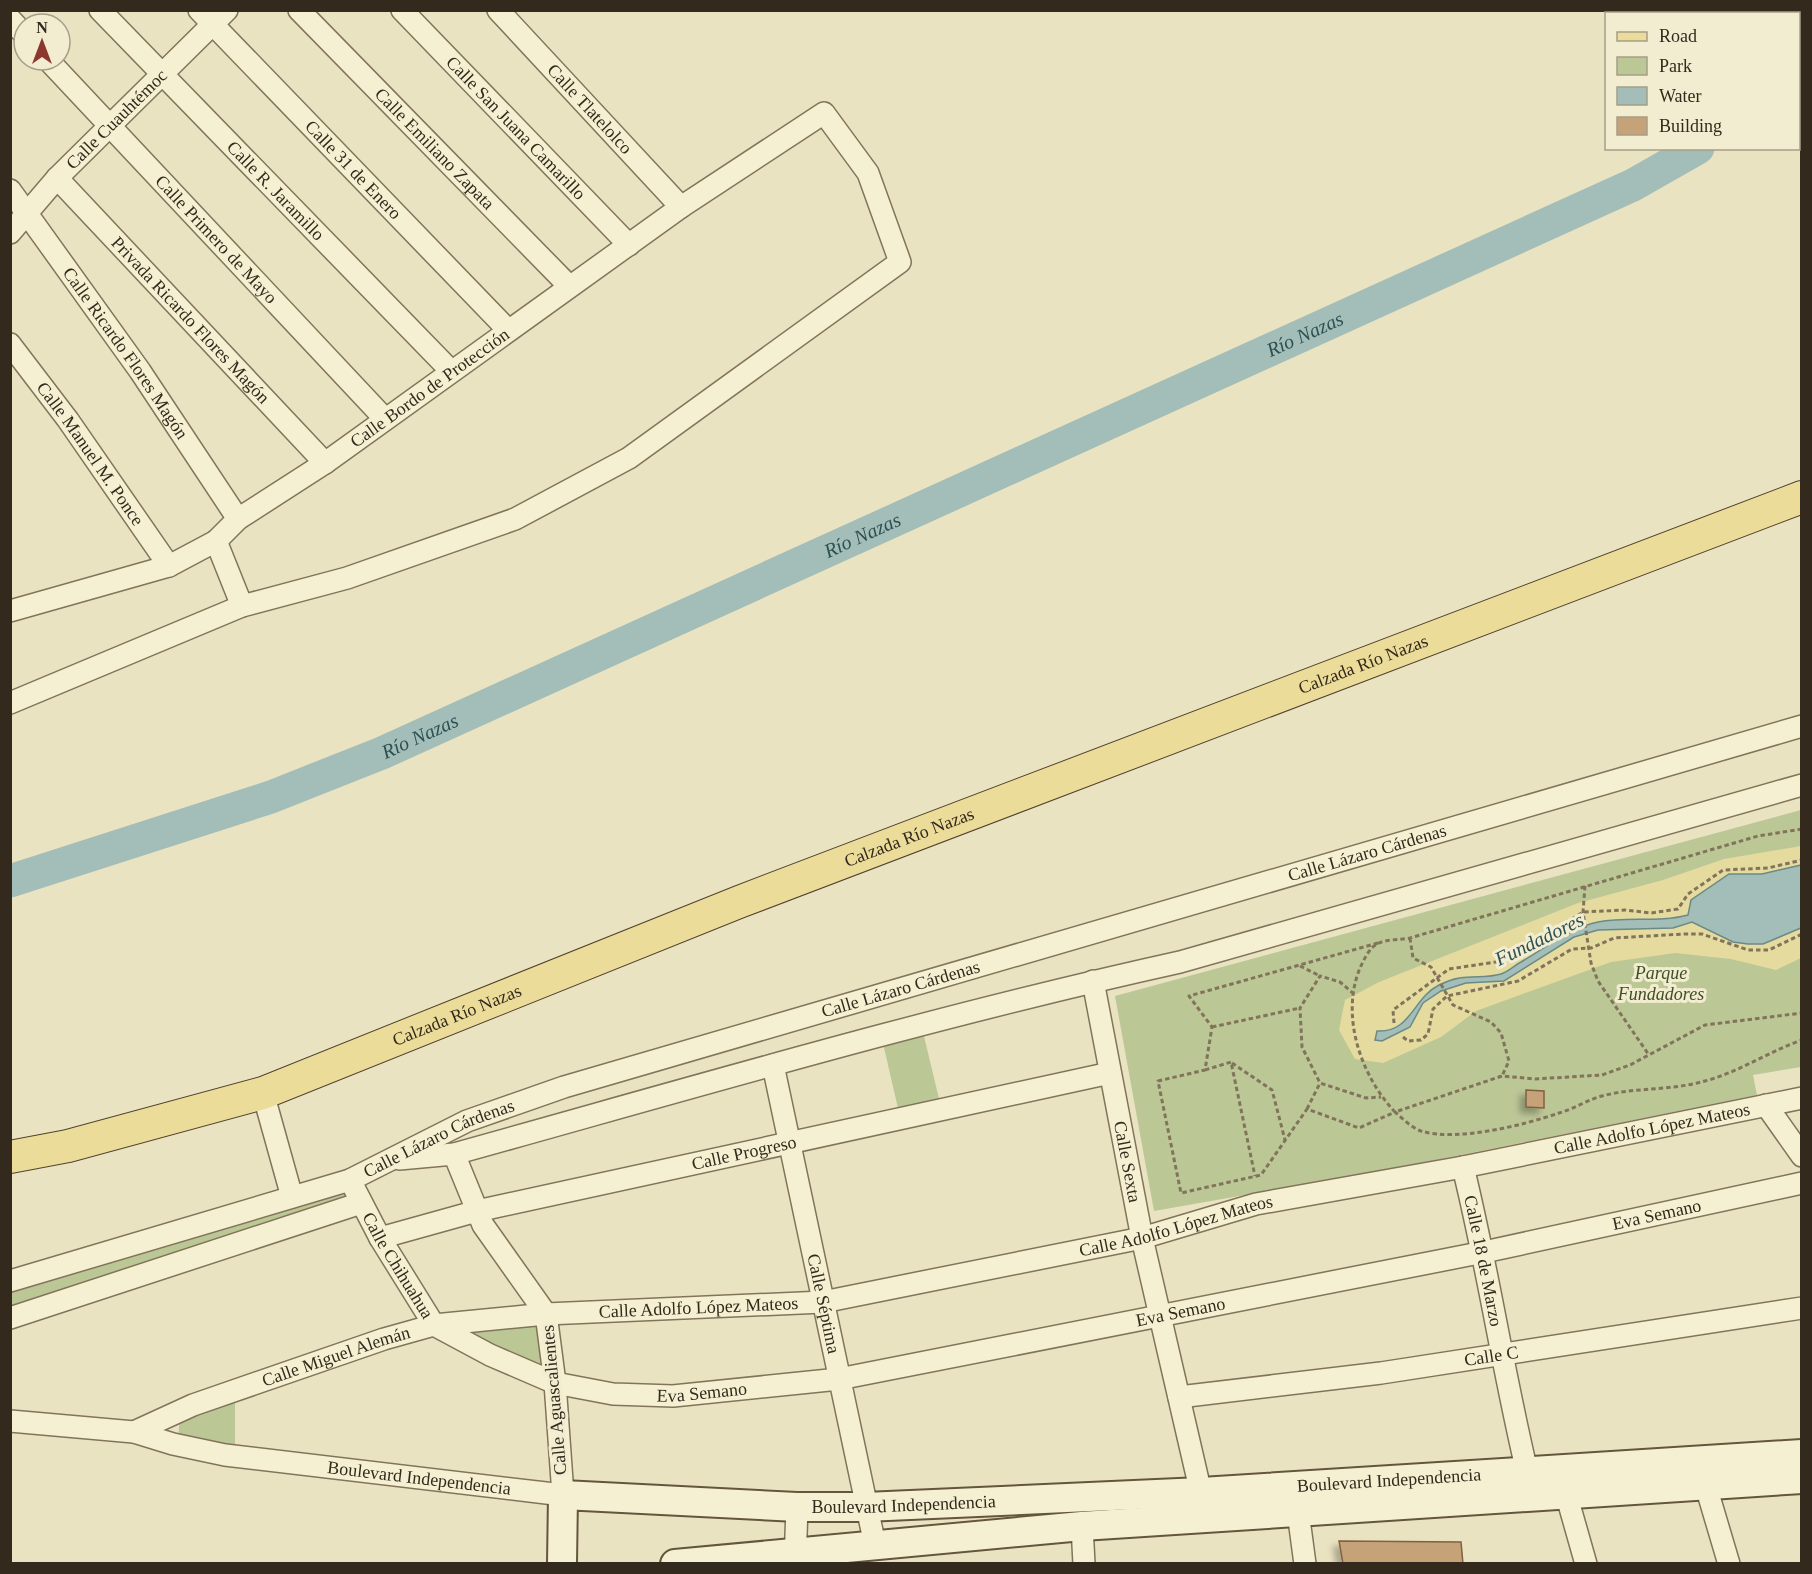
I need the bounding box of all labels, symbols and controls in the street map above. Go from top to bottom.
north arrow [12,12,72,72]
legend [1605,12,1800,150]
text: N [36,19,48,36]
text: Road [1659,26,1697,46]
street label: Calle San Juana Camarillo [442,52,590,204]
text: Park [1659,56,1692,76]
street label: Calle Tlatelolco [543,60,636,158]
street label: Calle Cuauhtémoc [62,65,171,173]
street label: Calle Emiliano Zapata [371,84,498,214]
text: Water [1659,86,1702,106]
street label: Calle 31 de Enero [301,116,405,223]
text: Building [1659,116,1722,136]
street label: Calle R. Jaramillo [223,137,328,244]
street label: Calle Primero de Mayo [151,171,281,308]
street label: Privada Ricardo Flores Magón [107,232,274,408]
street label: Calle Ricardo Flores Magón [59,264,192,443]
water label: Río Nazas [1262,307,1347,361]
street label: Calle Bordo de Protección [346,324,513,451]
street label: Calle Manuel M. Ponce [33,378,148,529]
water label: Río Nazas [820,508,904,562]
street label: Calzada Río Nazas [1296,630,1431,698]
water label: Río Nazas [377,709,462,763]
street label: Calzada Río Nazas [841,803,977,871]
street label: Calle Lázaro Cárdenas [1285,820,1449,885]
water label: Fundadores [1490,908,1587,970]
street label: Calle Lázaro Cárdenas [819,956,982,1021]
park label: Parque Fundadores [1617,963,1704,1004]
street label: Calzada Río Nazas [390,980,524,1050]
street label: Calle Lázaro Cárdenas [360,1095,517,1182]
street label: Calle Adolfo López Mateos [1552,1099,1752,1158]
street label: Calle Sexta [1110,1119,1145,1204]
street label: Calle Progreso [690,1132,798,1174]
street label: Calle Adolfo López Mateos [1077,1191,1274,1260]
street label: Calle 18 de Marzo [1460,1193,1506,1328]
street label: Eva Semano [1610,1195,1703,1234]
street label: Calle Chihuahua [358,1209,438,1322]
street label: Calle Séptima [803,1252,844,1355]
street label: Calle Adolfo López Mateos [598,1293,799,1322]
street label: Eva Semano [1134,1293,1227,1330]
street label: Calle Miguel Alemán [259,1322,412,1390]
street label: Calle Aguascalientes [537,1324,571,1476]
street label: Calle C [1463,1342,1520,1370]
street label: Eva Semano [656,1378,748,1406]
street label: Boulevard Independencia [326,1457,512,1499]
street label: Boulevard Independencia [1296,1464,1482,1496]
street label: Boulevard Independencia [811,1491,996,1517]

